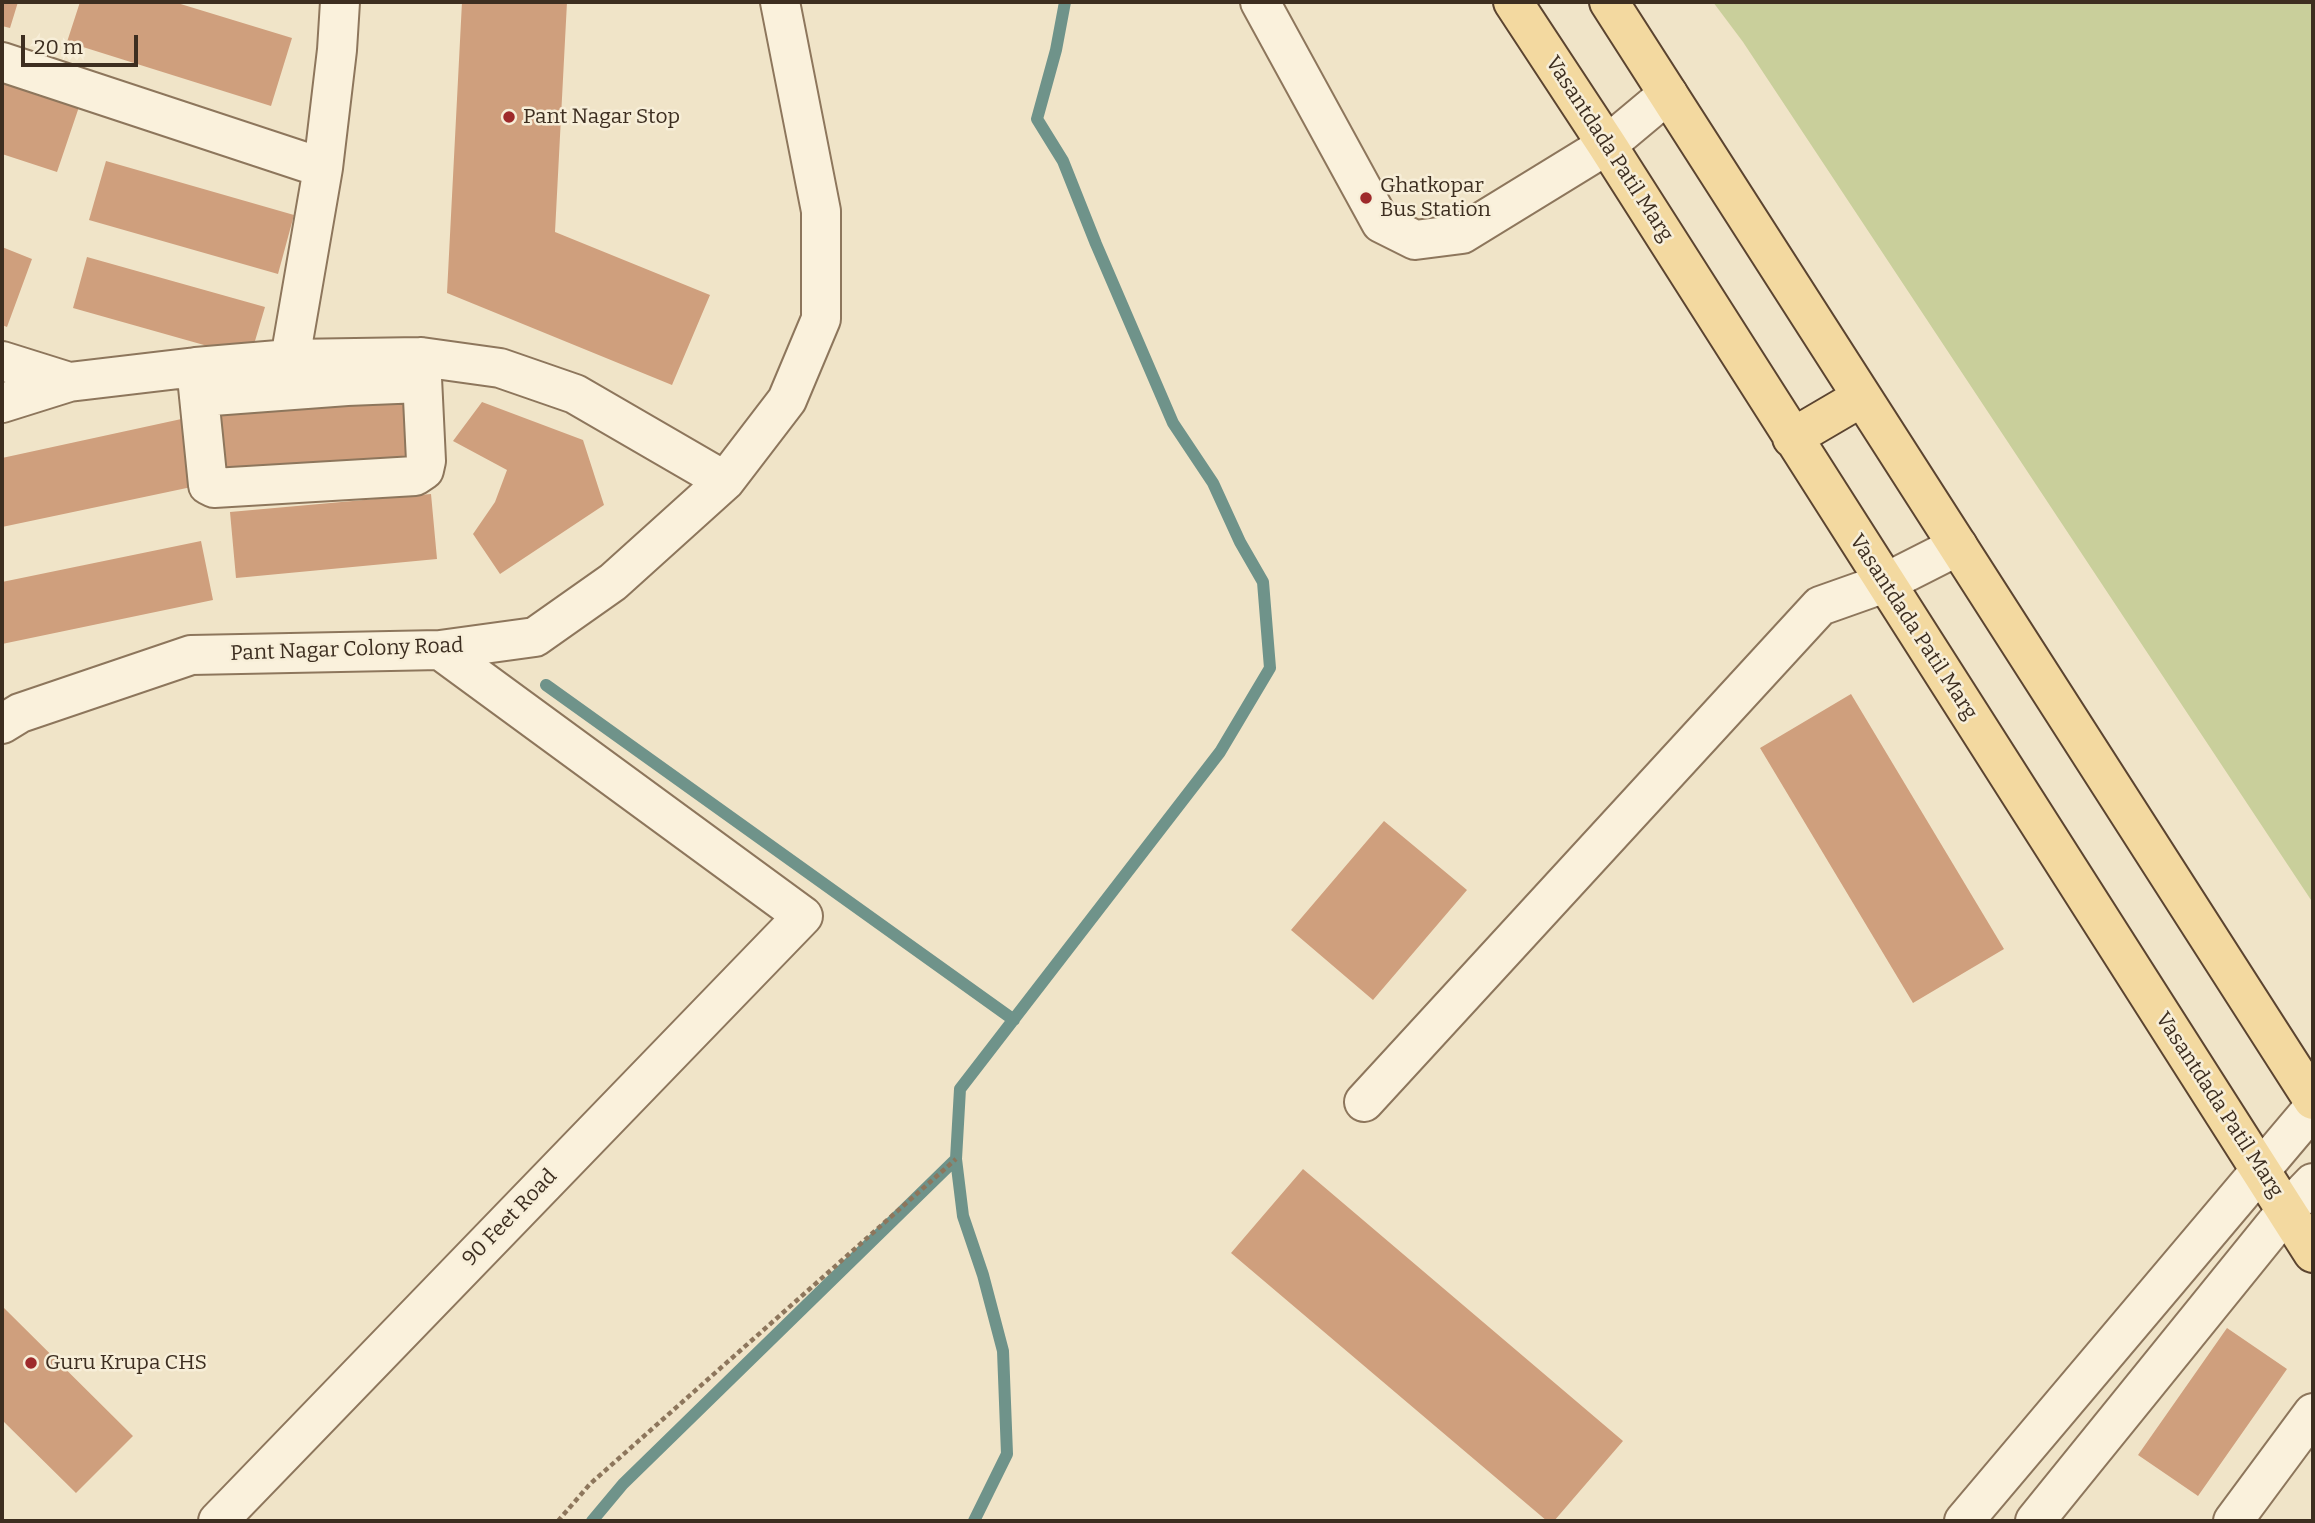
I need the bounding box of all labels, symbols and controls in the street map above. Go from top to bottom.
scale bar [24,21,142,65]
text: 20 m [34,34,83,60]
street label: Vasantdada Patil Marg [1540,52,1678,246]
place label: Pant Nagar Stop [523,104,680,130]
marker: Pant Nagar Stop [501,109,517,125]
place label: Ghatkopar Bus Station [1380,173,1491,223]
marker: Ghatkopar Bus Station [1358,190,1374,206]
street label: Vasantdada Patil Marg [1844,530,1982,724]
street label: Pant Nagar Colony Road [230,633,464,667]
street label: Vasantdada Patil Marg [2150,1008,2288,1202]
street label: 90 Feet Road [458,1164,562,1272]
place label: Guru Krupa CHS [45,1350,207,1376]
marker: Guru Krupa CHS [23,1355,39,1371]

